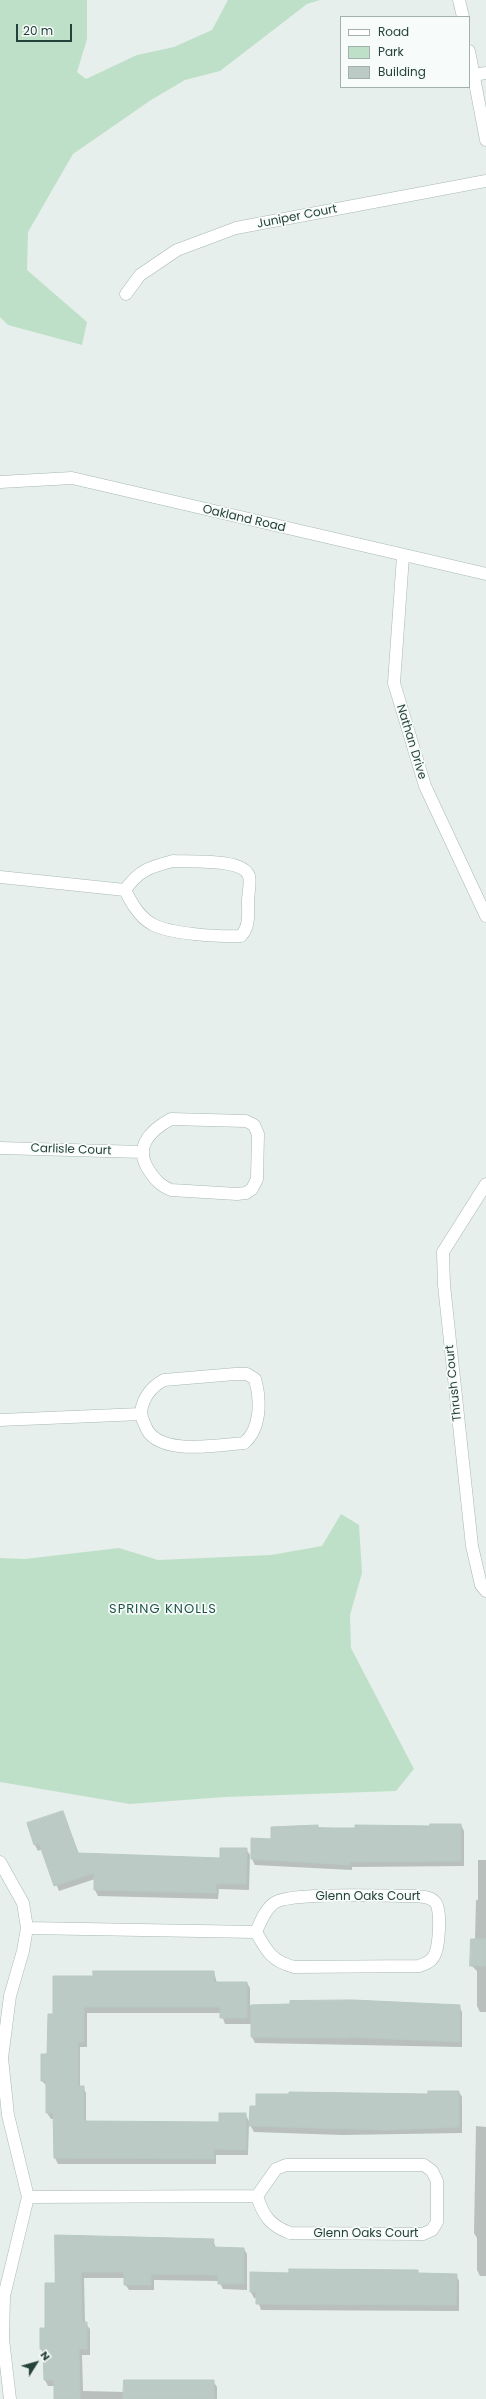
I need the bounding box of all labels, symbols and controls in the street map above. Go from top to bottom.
scale bar [18,16,74,42]
legend [340,16,470,88]
text: 20 m [23,22,53,39]
text: Road [378,23,409,40]
text: Park [378,43,404,60]
text: Building [378,63,426,80]
street label: Juniper Court [256,202,338,232]
street label: Oakland Road [201,502,287,536]
street label: Nathan Drive [393,703,429,781]
street label: Carlisle Court [30,1141,112,1159]
street label: Thrush Court [443,1344,465,1422]
district label: SPRING KNOLLS [109,1602,217,1618]
street label: Glenn Oaks Court [316,1890,420,1904]
street label: Glenn Oaks Court [314,2227,418,2241]
north arrow [16,2343,56,2383]
text: N [37,2348,54,2364]

